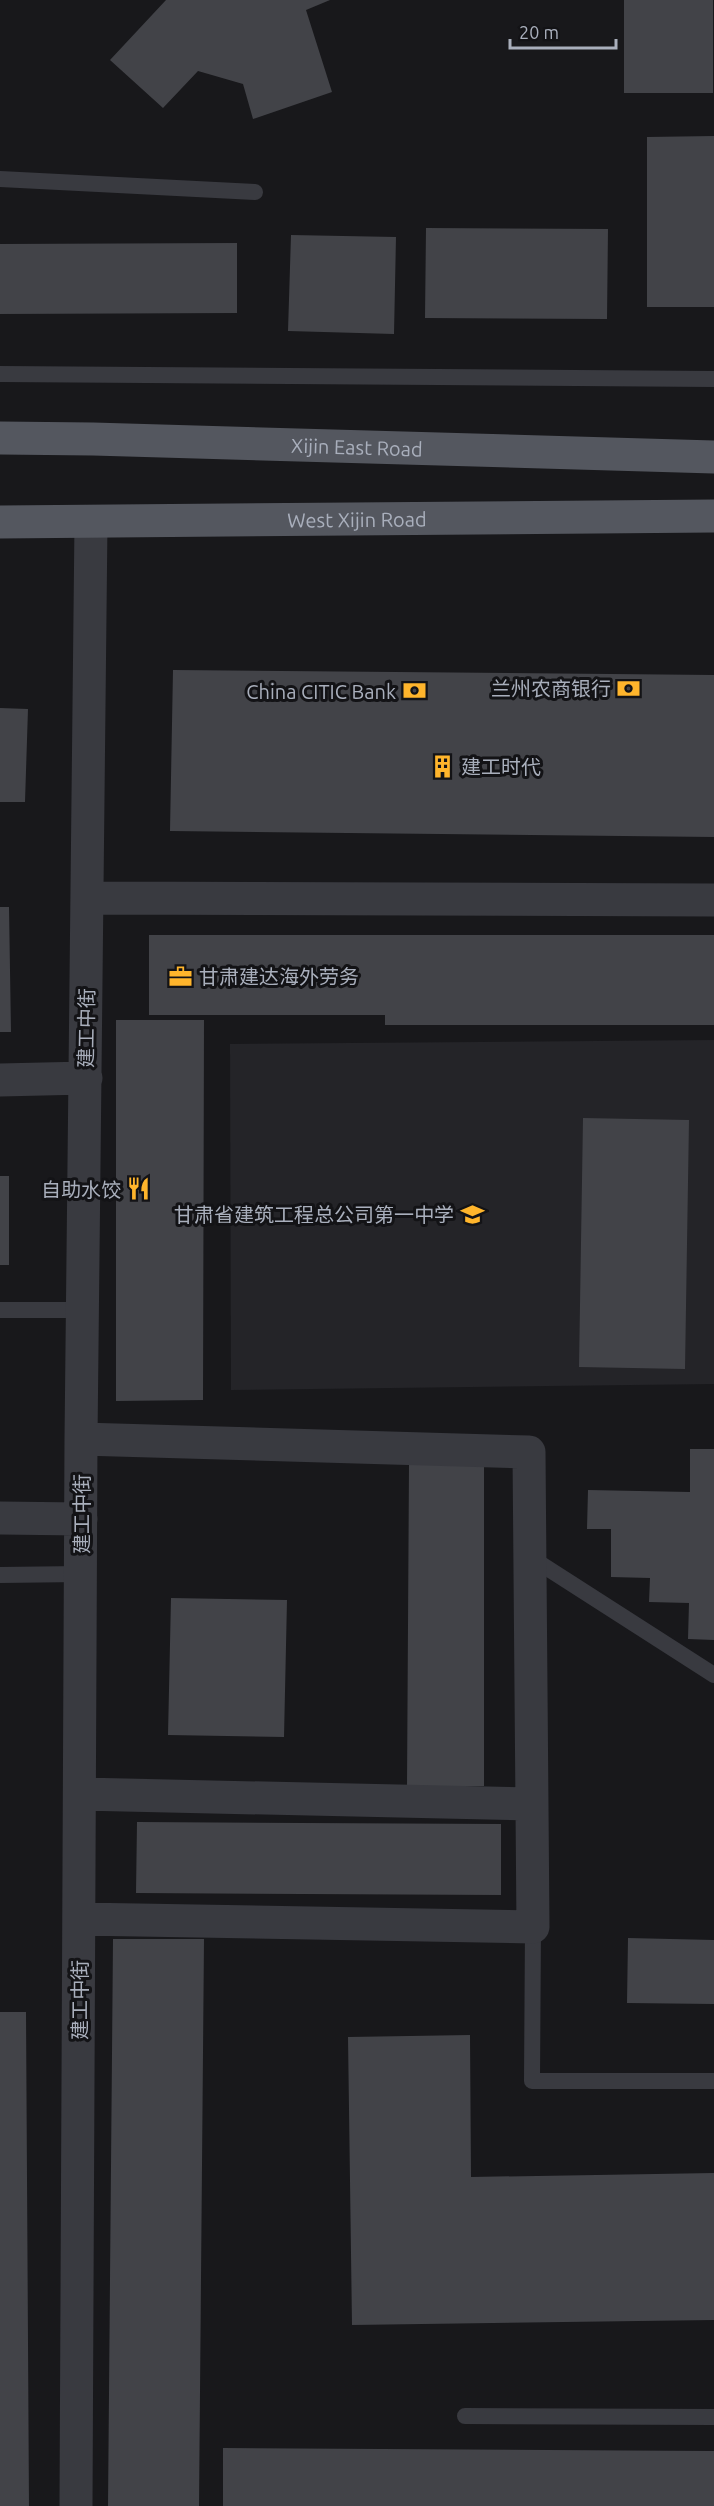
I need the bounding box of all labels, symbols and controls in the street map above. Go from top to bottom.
scale bar [510,12,616,50]
text: 20 m [519,22,559,42]
street label: Xijin East Road [291,433,423,460]
street label: West Xijin Road [287,507,427,531]
bank icon: 兰州农商银行 [616,675,642,701]
place label: 兰州农商银行 [491,677,611,700]
bank icon: China CITIC Bank [401,678,427,704]
place label: China CITIC Bank [246,680,396,703]
building icon: 建工时代 [430,753,456,779]
place label: 建工时代 [461,755,541,778]
office icon: 甘肃建达海外劳务 [168,963,194,989]
place label: 甘肃建达海外劳务 [199,965,359,988]
street label: 建工中街 [74,988,98,1068]
restaurant icon: 自助水饺 [126,1176,152,1202]
place label: 自助水饺 [41,1178,121,1201]
school or university icon: 甘肃省建筑工程总公司第一中学 [459,1201,485,1227]
place label: 甘肃省建筑工程总公司第一中学 [174,1203,454,1226]
street label: 建工中街 [70,1474,93,1554]
street label: 建工中街 [68,1960,91,2040]

